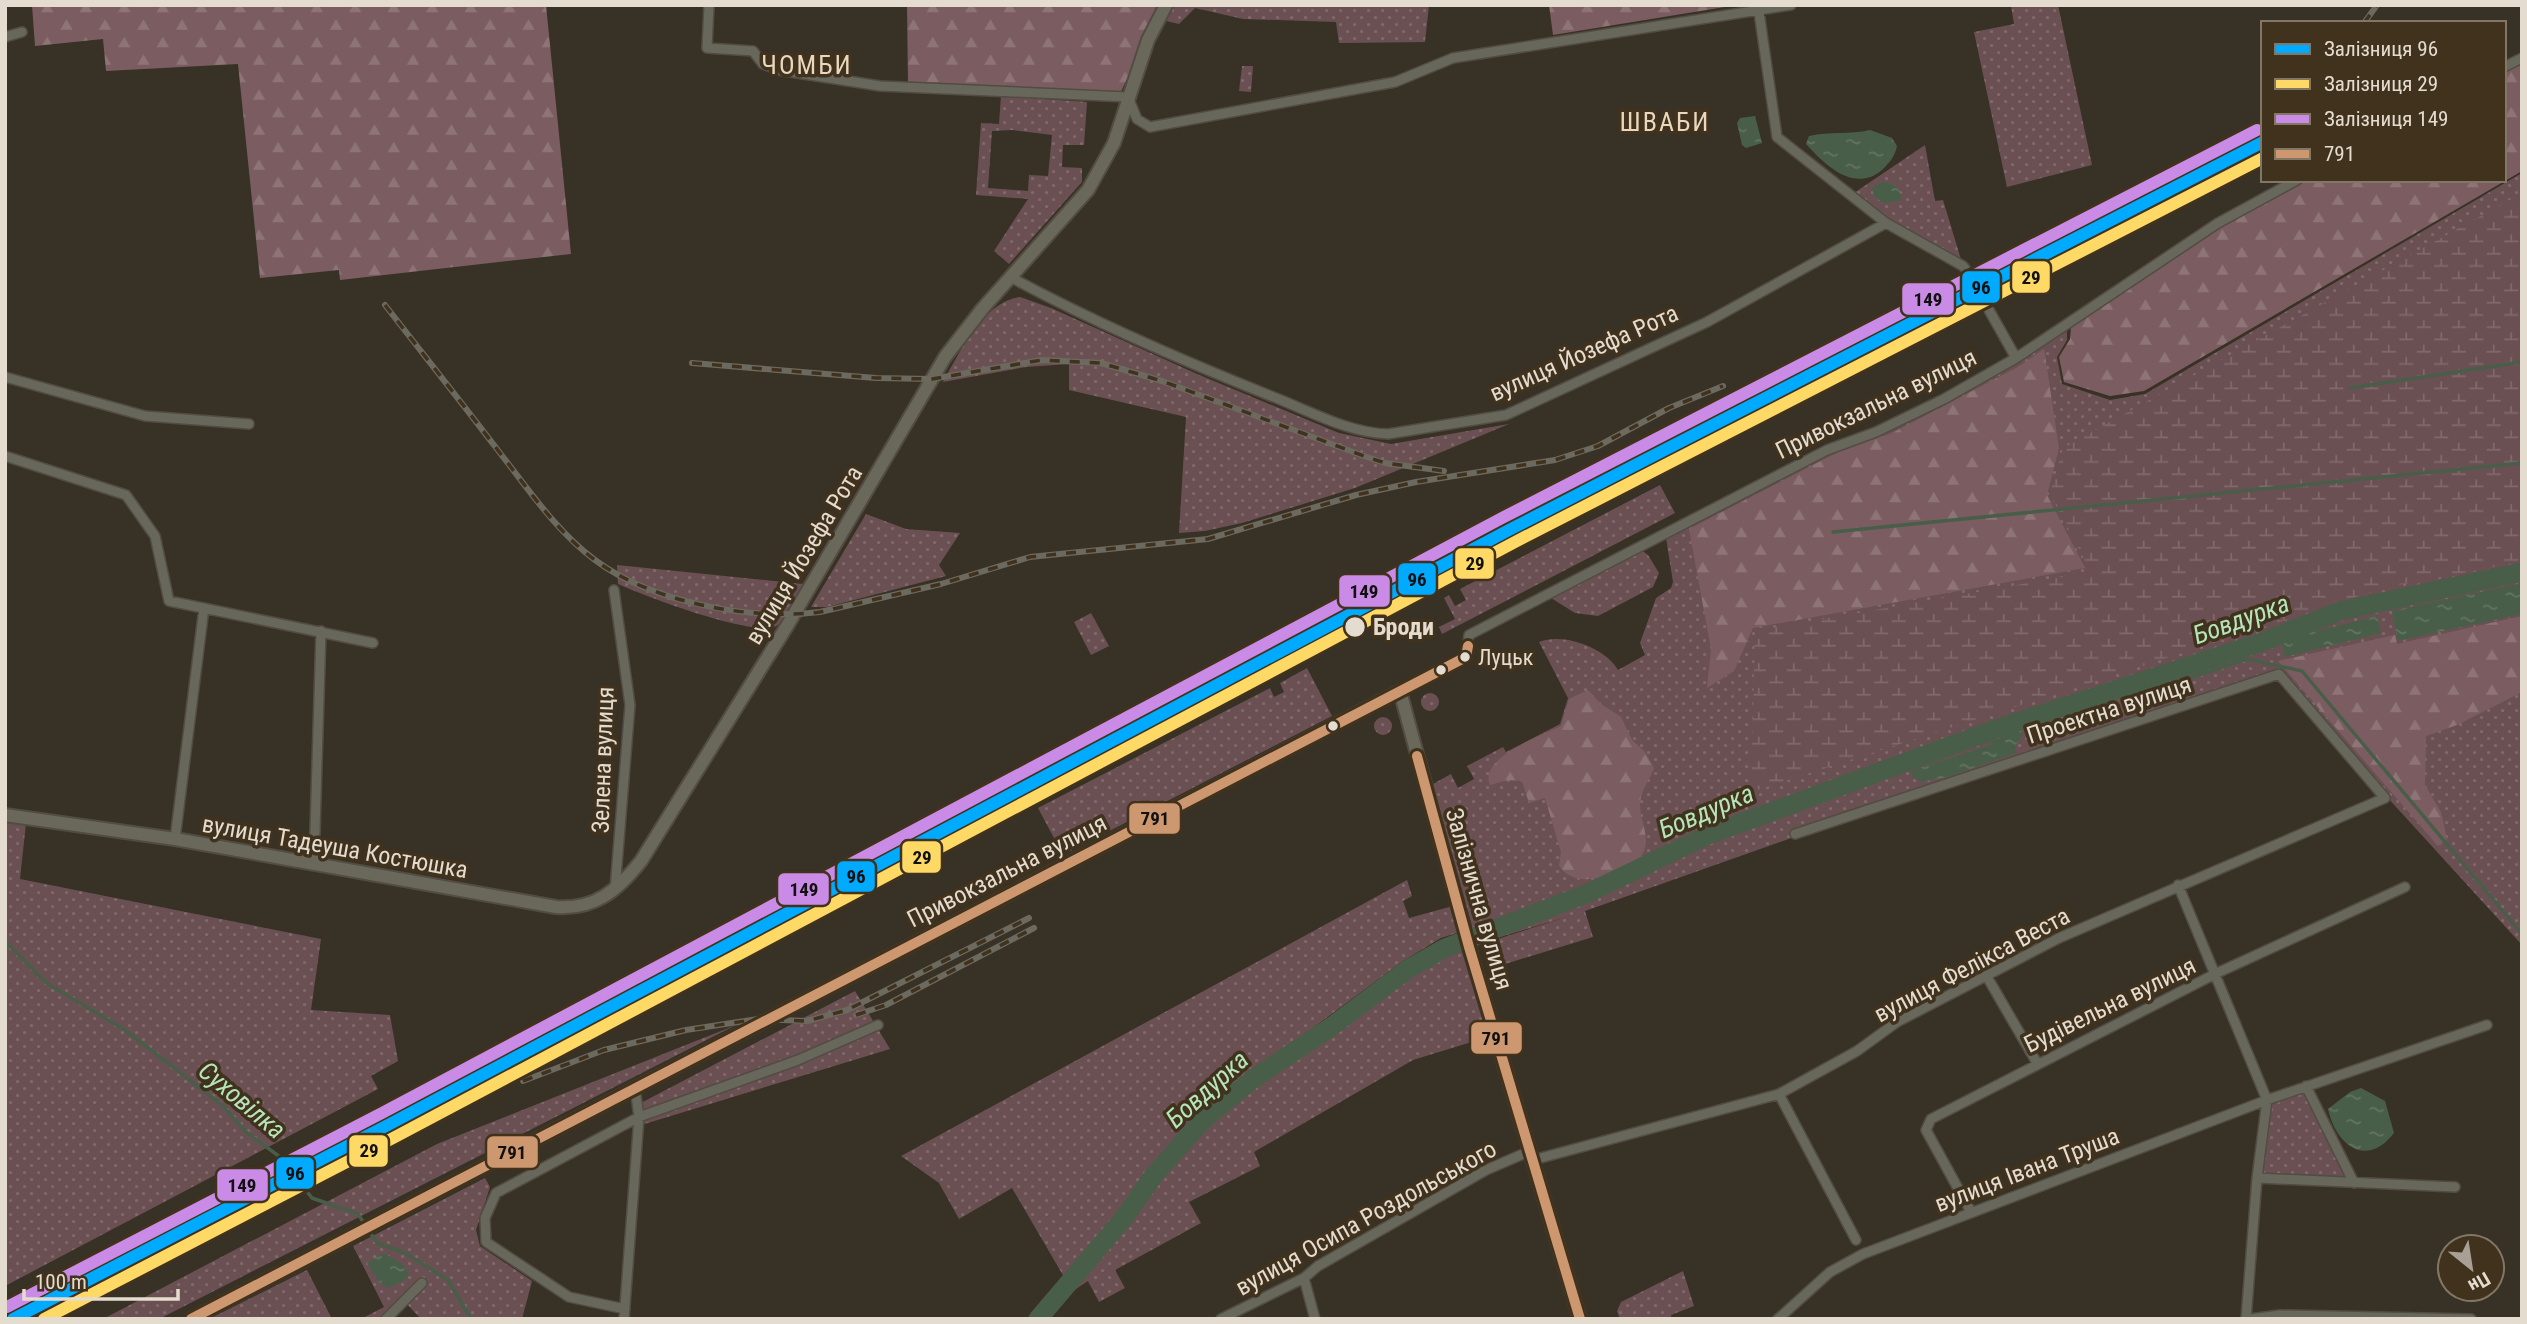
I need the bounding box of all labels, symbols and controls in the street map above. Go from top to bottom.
legend [2261,21,2506,182]
text: Залізниця 96 [2324,37,2438,61]
district label: ЧОМБИ [761,50,853,80]
text: Залізниця 29 [2324,72,2438,96]
district label: ШВАБИ [1620,107,1710,137]
text: Залізниця 149 [2324,107,2448,131]
text: 791 [2324,142,2355,166]
line badge: 29 [2011,260,2051,294]
text: 29 [2021,266,2041,289]
line badge: 96 [1961,270,2001,304]
text: 96 [1971,276,1991,299]
line badge: 149 [1901,282,1955,316]
text: 149 [1914,288,1942,311]
street label: вулиця Йозефа Рота [1485,299,1683,407]
street label: Привокзальна вулиця [1771,343,1981,465]
street label: вулиця Йозефа Рота [740,461,868,649]
line badge: 29 [1454,547,1495,580]
text: 29 [1465,552,1485,575]
line badge: 96 [1397,562,1437,596]
text: 96 [1407,568,1427,591]
line badge: 149 [1338,574,1391,608]
text: 149 [1350,580,1378,603]
water label: Бовдурка [2189,588,2293,650]
place label: Броди [1373,613,1434,641]
marker: Броди [1343,615,1367,639]
place label: Луцьк [1478,645,1534,670]
marker: Луцьк [1458,650,1472,664]
unlabelled marker [1434,663,1448,677]
street label: Проектна вулиця [2023,670,2195,750]
street label: Зелена вулиця [586,686,620,834]
unlabelled marker [1326,719,1340,733]
water label: Бовдурка [1654,778,1758,844]
line badge: 791 [1128,802,1181,835]
street label: Залізнична вулиця [1440,805,1518,993]
text: 791 [1141,807,1169,830]
street label: Привокзальна вулиця [903,809,1111,933]
street label: вулиця Тадеуша Костюшка [200,810,470,884]
line badge: 29 [901,840,942,874]
text: 29 [912,846,932,869]
line badge: 96 [836,860,876,893]
text: 96 [846,865,866,888]
line badge: 149 [777,872,830,906]
text: 149 [790,878,818,901]
street label: вулиця Фелікса Веста [1869,902,2075,1028]
street label: Будівельна вулиця [2020,951,2200,1059]
line badge: 791 [1470,1021,1523,1055]
text: 791 [1482,1027,1510,1050]
water label: Бовдурка [1160,1044,1254,1134]
water label: Суховілка [193,1055,291,1145]
street label: вулиця Івана Труша [1931,1122,2123,1218]
line badge: 29 [348,1134,389,1168]
line badge: 791 [486,1135,539,1169]
street label: вулиця Осипа Роздольського [1231,1135,1501,1301]
text: 29 [359,1139,379,1162]
text: 791 [498,1141,526,1164]
line badge: 96 [275,1156,315,1190]
text: 96 [285,1162,305,1185]
line badge: 149 [216,1168,269,1202]
text: 149 [228,1174,256,1197]
north arrow [2436,1233,2506,1303]
scale bar [24,1258,178,1302]
text: Пн [2464,1267,2494,1298]
text: 100 m [35,1270,87,1294]

